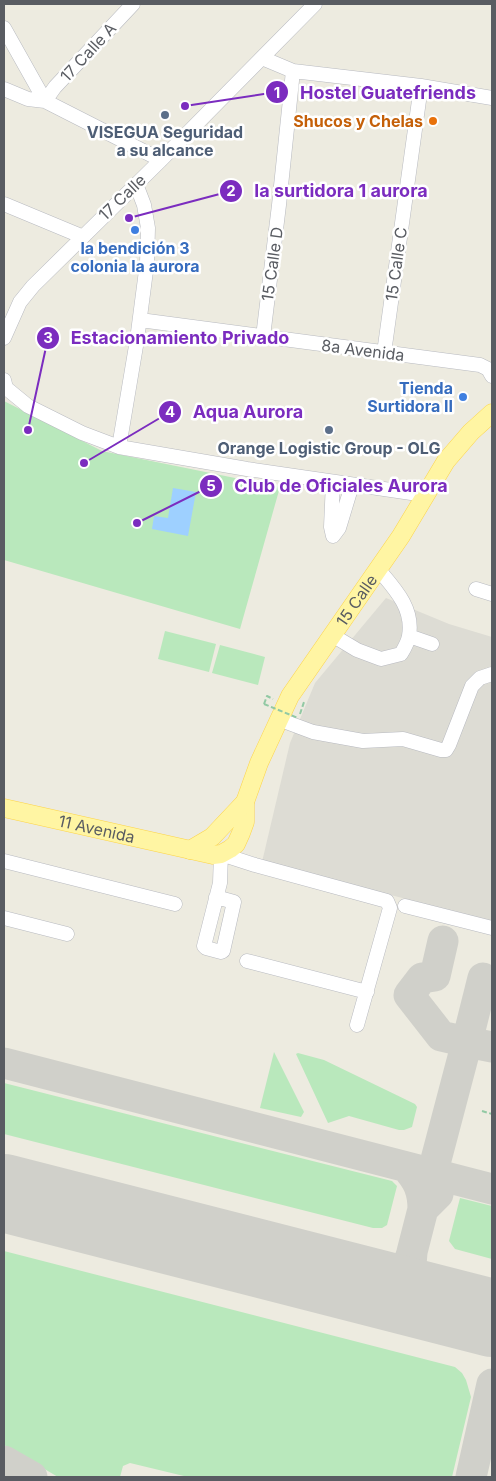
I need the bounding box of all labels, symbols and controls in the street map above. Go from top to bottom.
street label: 17 Calle A [56,18,120,86]
callout: Hostel Guatefriends [265,76,486,109]
text: Hostel Guatefriends [300,82,476,103]
text: 1 [274,83,280,102]
marker: VISEGUA Seguridad a su alcance [159,109,171,121]
place label: Shucos y Chelas [293,111,423,131]
marker: Shucos y Chelas [427,115,439,127]
place label: VISEGUA Seguridad a su alcance [87,122,243,160]
street label: 17 Calle [94,170,150,224]
callout: la surtidora 1 aurora [219,174,437,207]
text: la surtidora 1 aurora [254,180,428,201]
text: 2 [226,181,236,200]
marker: la bendición 3 colonia la aurora [129,224,141,236]
street label: 15 Calle D [257,226,287,302]
street label: 15 Calle C [381,226,411,302]
place label: la bendición 3 colonia la aurora [71,238,199,276]
callout: Estacionamiento Privado [36,321,299,354]
text: Estacionamiento Privado [71,327,289,348]
text: 3 [43,328,53,347]
street label: 8a Avenida [320,335,406,365]
place label: Tienda Surtidora II [367,378,453,416]
marker: Tienda Surtidora II [457,391,469,403]
callout: Aqua Aurora [158,395,313,428]
text: Aqua Aurora [193,401,303,422]
text: 4 [165,402,175,421]
marker: Orange Logistic Group - OLG [323,424,335,436]
place label: Orange Logistic Group - OLG [218,438,440,458]
callout: Club de Oficiales Aurora [199,469,457,502]
text: Club de Oficiales Aurora [234,475,448,496]
text: 5 [206,476,216,495]
street label: 15 Calle [332,570,381,630]
street label: 11 Avenida [57,811,137,847]

